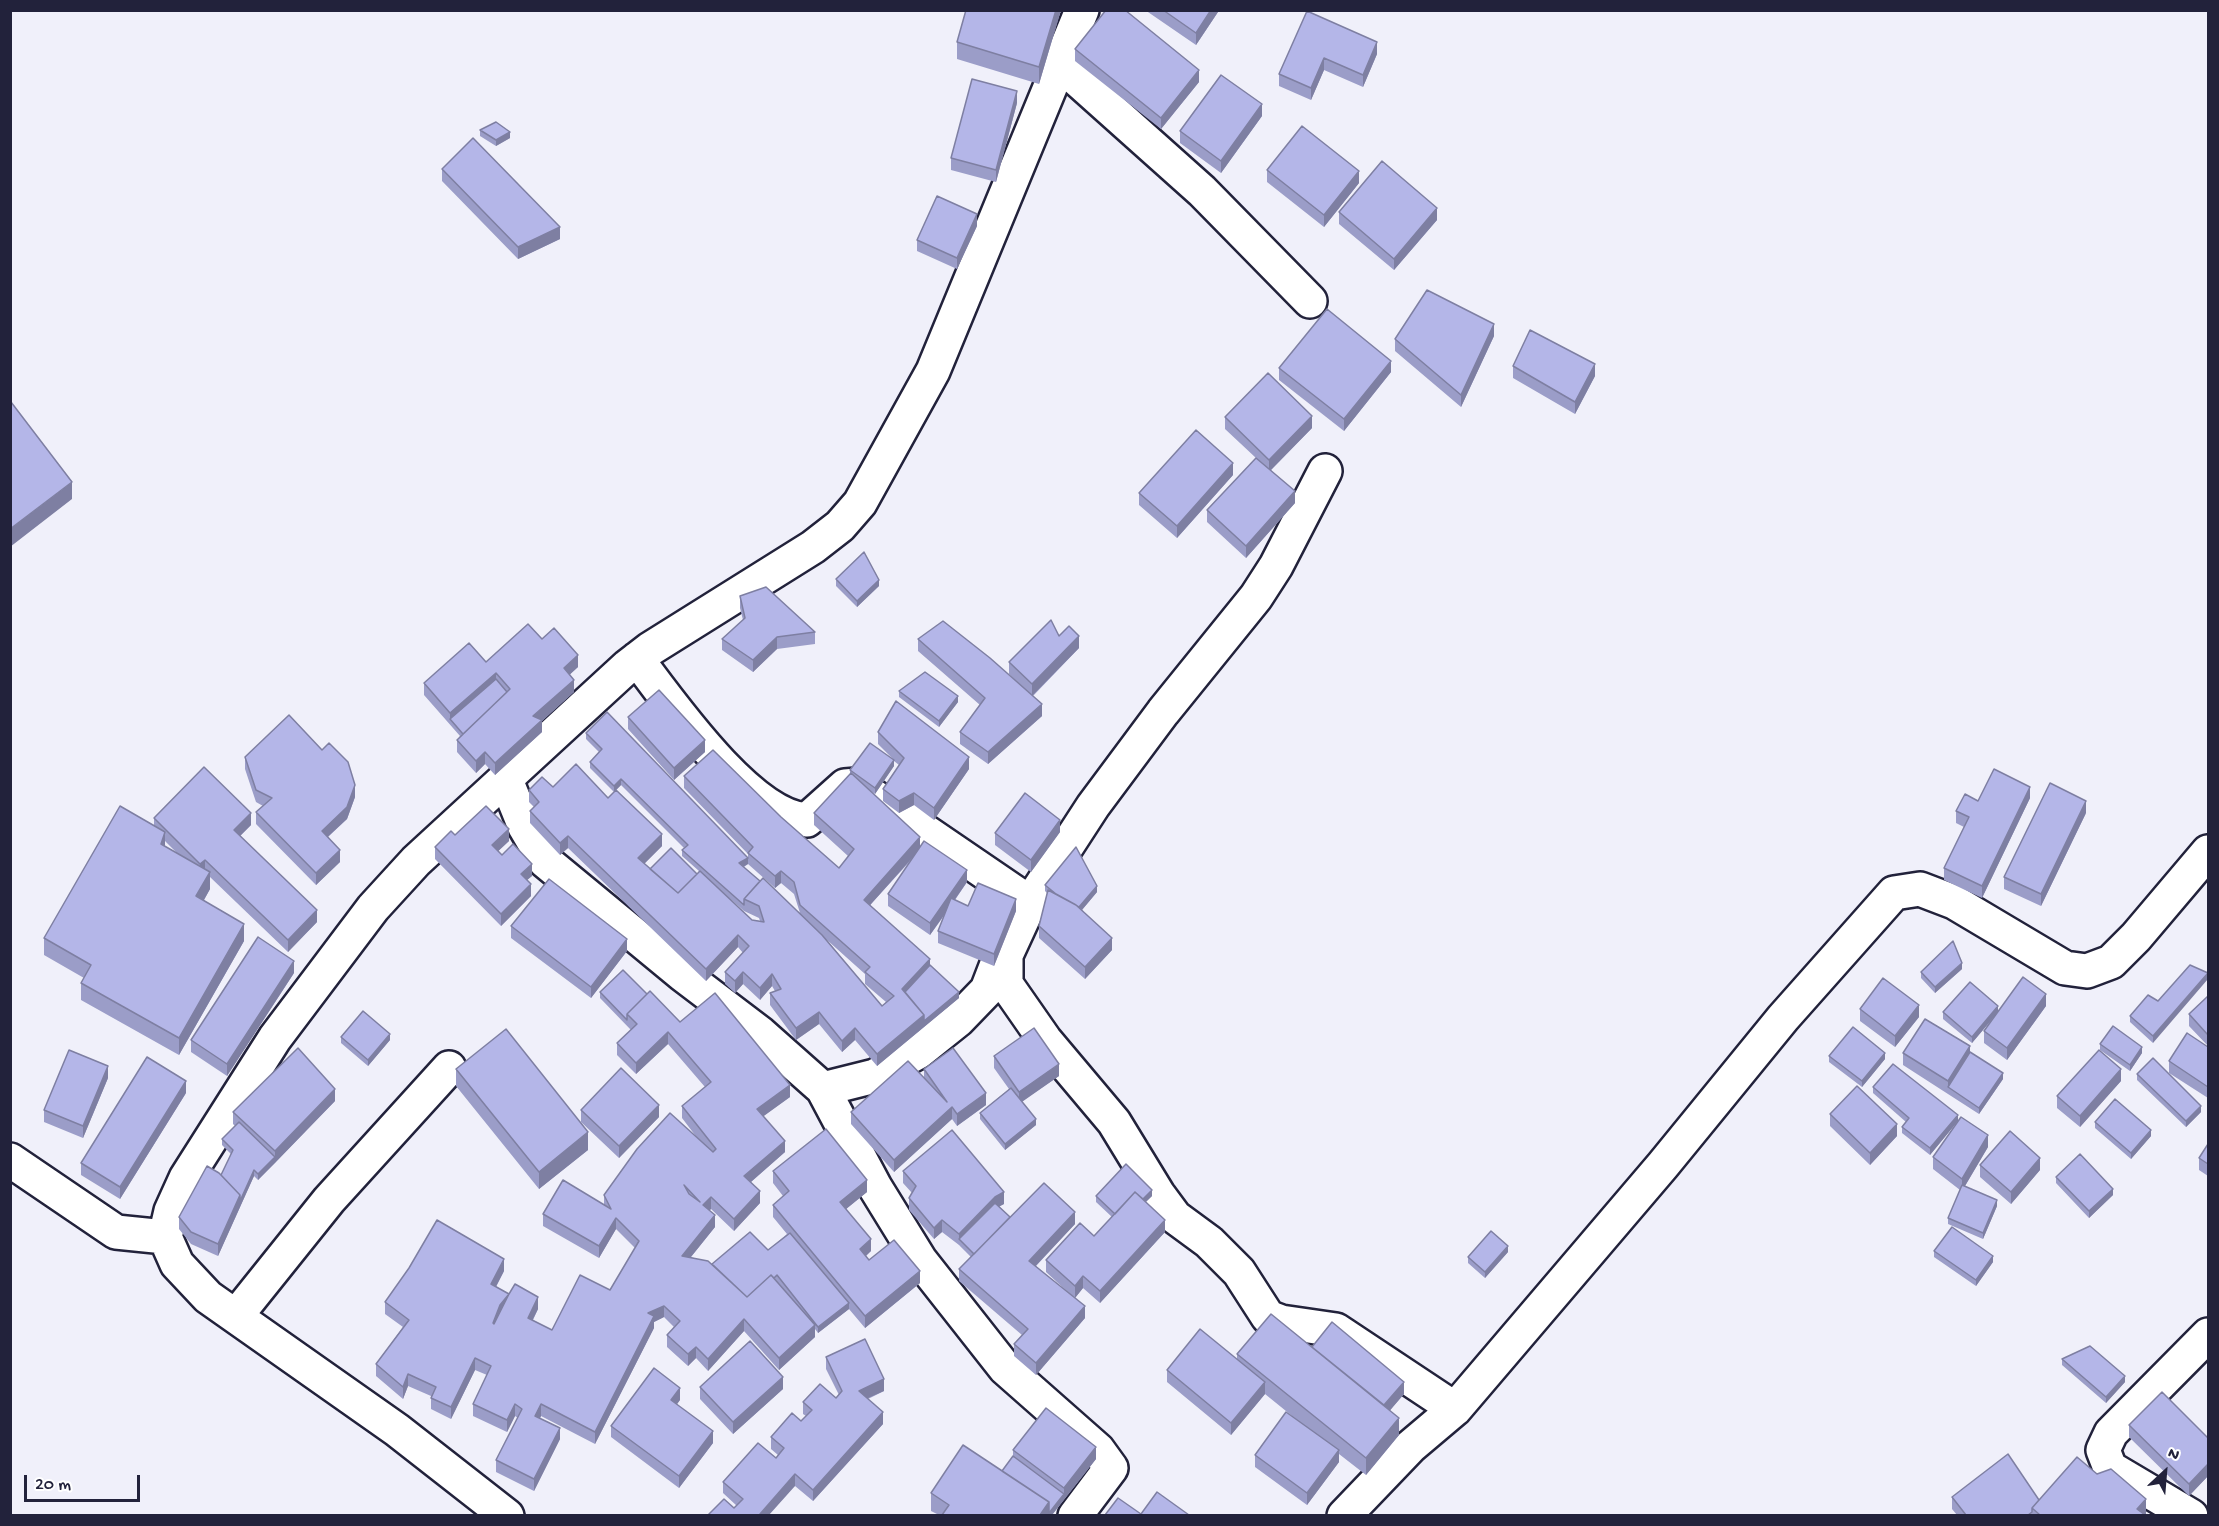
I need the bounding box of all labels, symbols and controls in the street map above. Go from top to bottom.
north arrow [2135,1442,2195,1502]
text: N [2164,1445,2182,1466]
scale bar [27,1463,142,1501]
text: 20 m [35,1475,71,1496]

